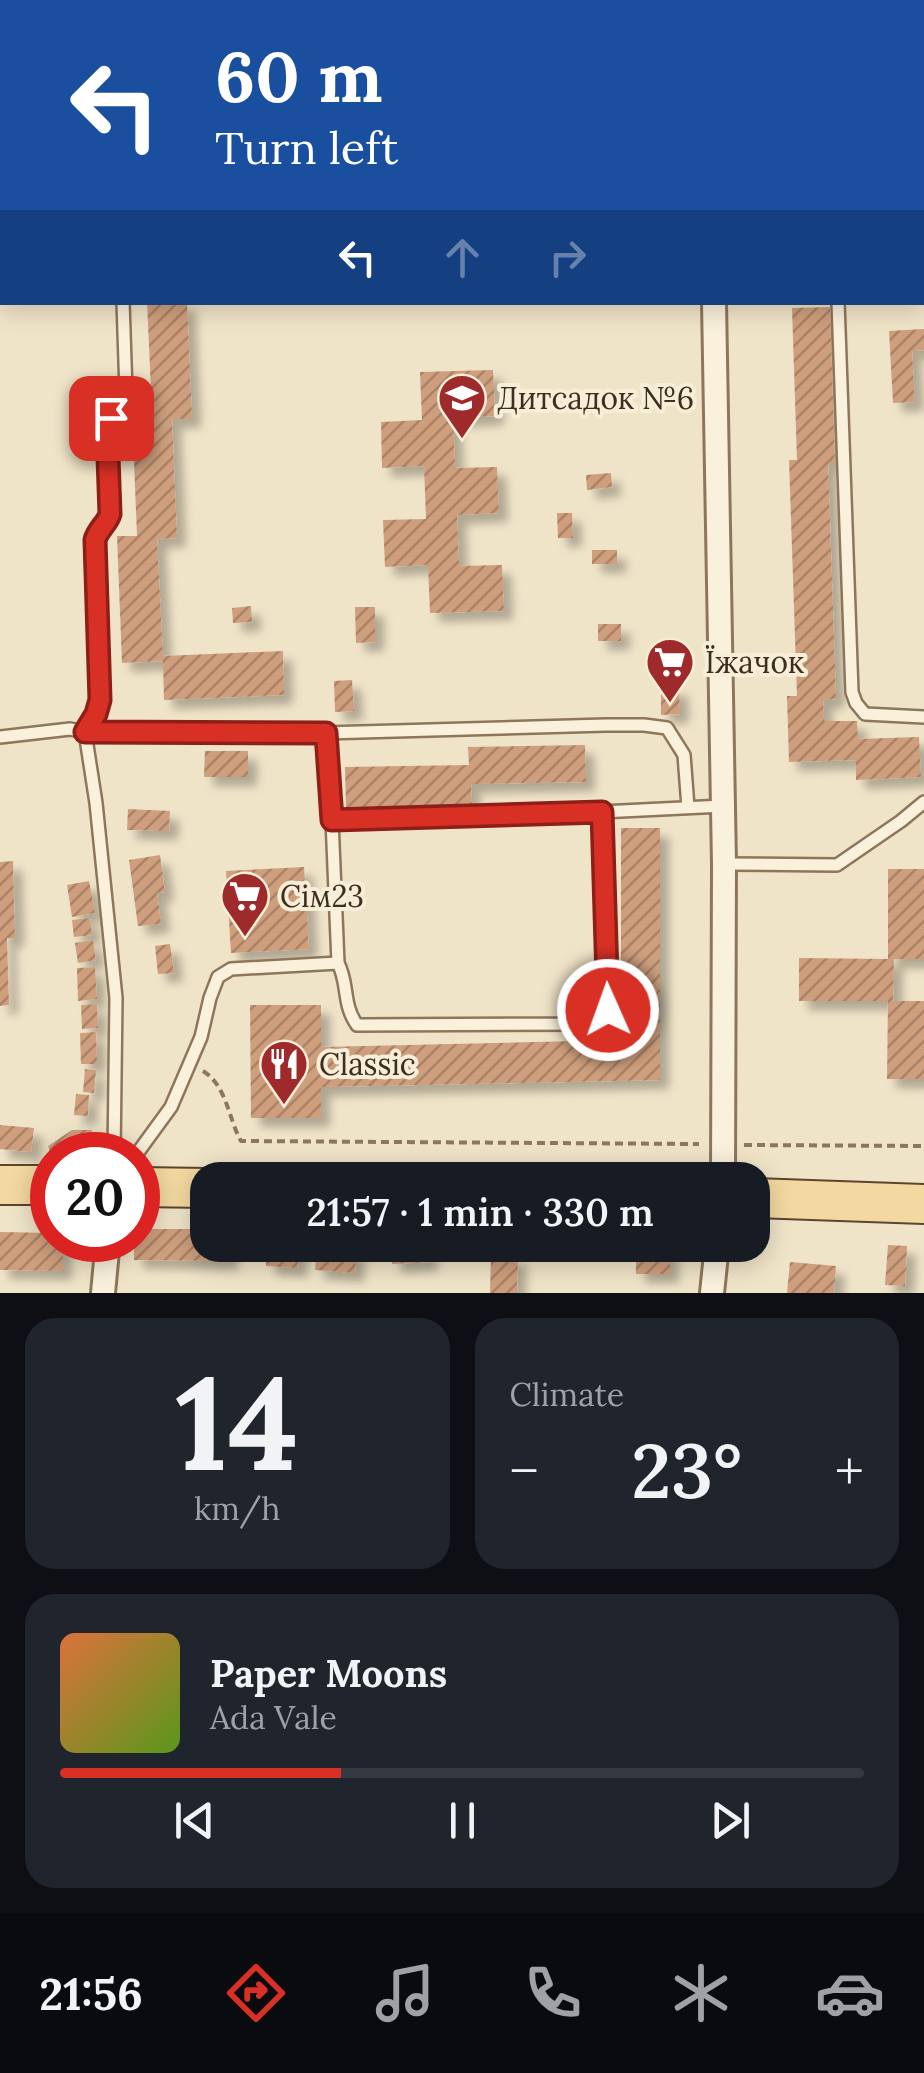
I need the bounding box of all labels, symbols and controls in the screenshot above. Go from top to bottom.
text: 60 m [215,32,383,121]
icon: left [50,40,180,170]
text: Turn left [215,119,398,176]
icon: left [330,230,385,285]
icon: ahead [435,230,490,285]
icon: right [540,230,595,285]
school or university icon: Дитсадок №6 [436,372,488,440]
pin [69,376,154,461]
place label: Дитсадок №6 [497,379,694,417]
icon: arrive [84,391,139,446]
supermarket icon: Їжачок [644,636,696,704]
place label: Їжачок [705,643,804,681]
supermarket icon: Сім23 [219,870,271,938]
place label: Сім23 [280,877,364,915]
position arrow [556,958,660,1062]
restaurant icon: Classic [258,1038,310,1106]
place label: Classic [319,1045,416,1083]
speed limit sign: 20 [30,1132,160,1262]
text: 21:57 · 1 min · 330 m [306,1188,654,1236]
text: 14 [175,1339,299,1506]
text: Climate [510,1374,624,1415]
text: 23° [631,1423,742,1519]
text: − [510,1436,539,1506]
text: + [835,1436,864,1506]
text: km/h [194,1488,280,1529]
text: Paper Moons [210,1649,447,1697]
text: Ada Vale [210,1697,337,1738]
icon: previous [167,1793,222,1848]
icon: pause [435,1793,490,1848]
icon: next [703,1793,758,1848]
icon: directions [221,1958,291,2028]
icon: music [370,1958,440,2028]
icon: phone [518,1958,588,2028]
icon: climate [666,1958,736,2028]
icon: car [815,1958,885,2028]
text: 21:56 [39,1965,143,2022]

